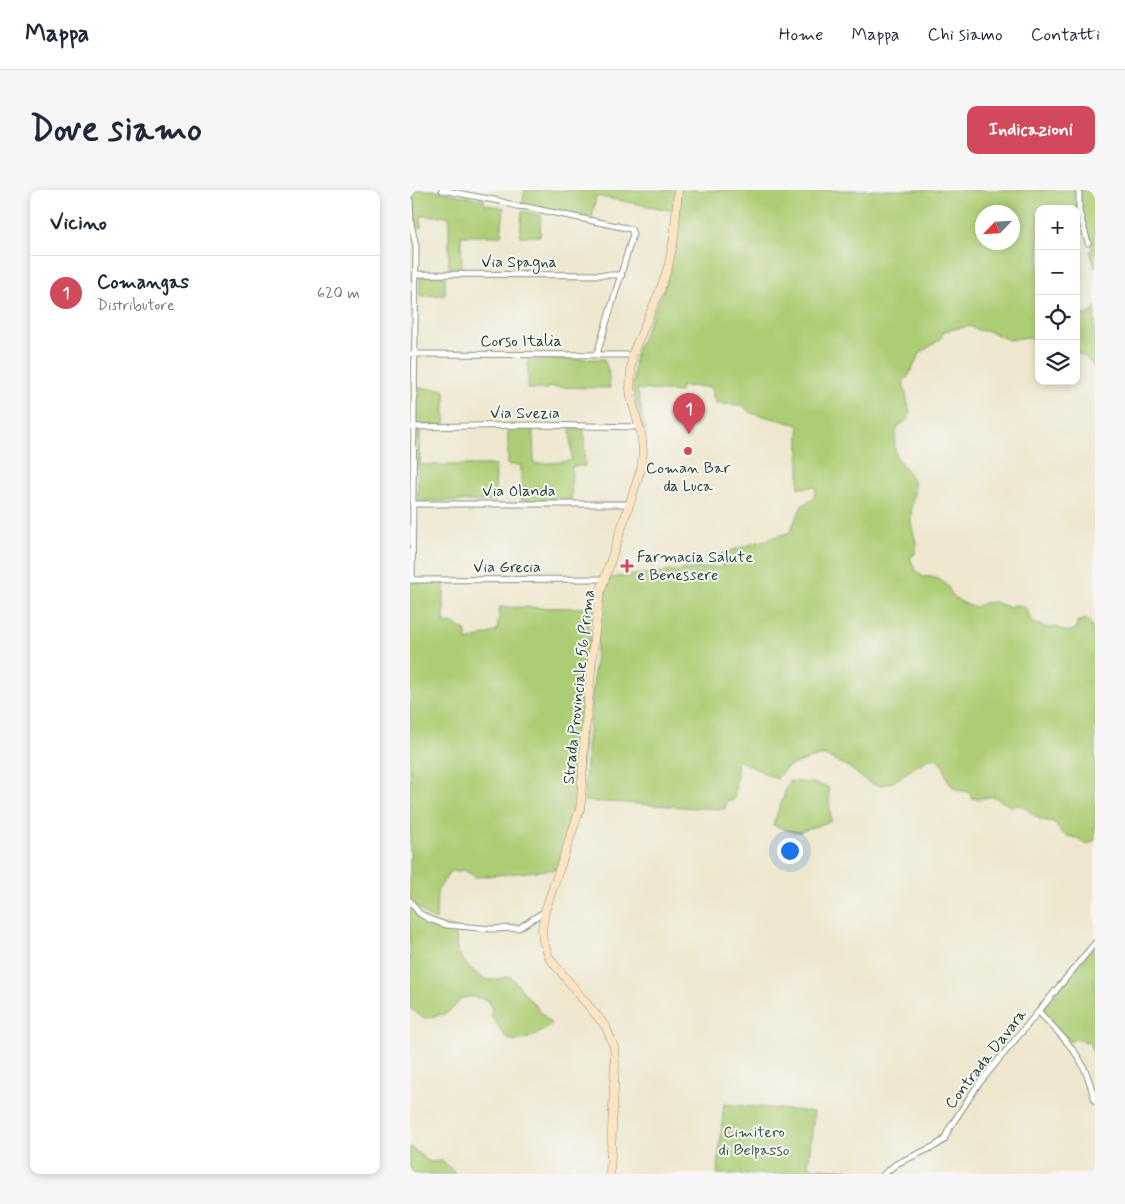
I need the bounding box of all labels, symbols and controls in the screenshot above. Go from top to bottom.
text: Mappa [25,19,89,50]
text: Home [779,23,823,47]
text: Mappa [851,23,900,47]
text: Chi siamo [928,23,1003,47]
text: Contatti [1031,23,1100,47]
button: Indicazioni [967,106,1095,154]
text: Dove siamo [30,107,202,153]
north arrow [975,205,1020,250]
map controls [1035,205,1080,385]
button: + [1035,205,1080,250]
text: Vicino [50,209,107,237]
button: − [1035,250,1080,295]
street label: Via Spagna [481,252,557,274]
text: Comangas [97,270,189,295]
text: 1 [62,283,70,304]
text: 620 m [317,283,360,304]
text: Distributore [97,295,175,316]
button: locate [1035,295,1080,340]
street label: Corso Italia [480,331,562,352]
button: layers [1035,340,1080,385]
pin: 1 [673,393,705,434]
street label: Via Svezia [490,403,560,424]
marker: Coman Bar da Luca [682,445,694,457]
place label: Coman Bar da Luca [646,458,731,497]
street label: Via Olanda [482,481,556,502]
place label: Farmacia Salute e Benessere [637,547,753,586]
street label: Via Grecia [473,557,541,578]
marker: Farmacia Salute e Benessere [621,560,633,572]
street label: Strada Provinciale 56 Prima [558,589,600,785]
your location [777,838,803,864]
street label: Contrada Davara [940,1004,1032,1113]
park label: Cimitero di Belpasso [718,1122,790,1161]

